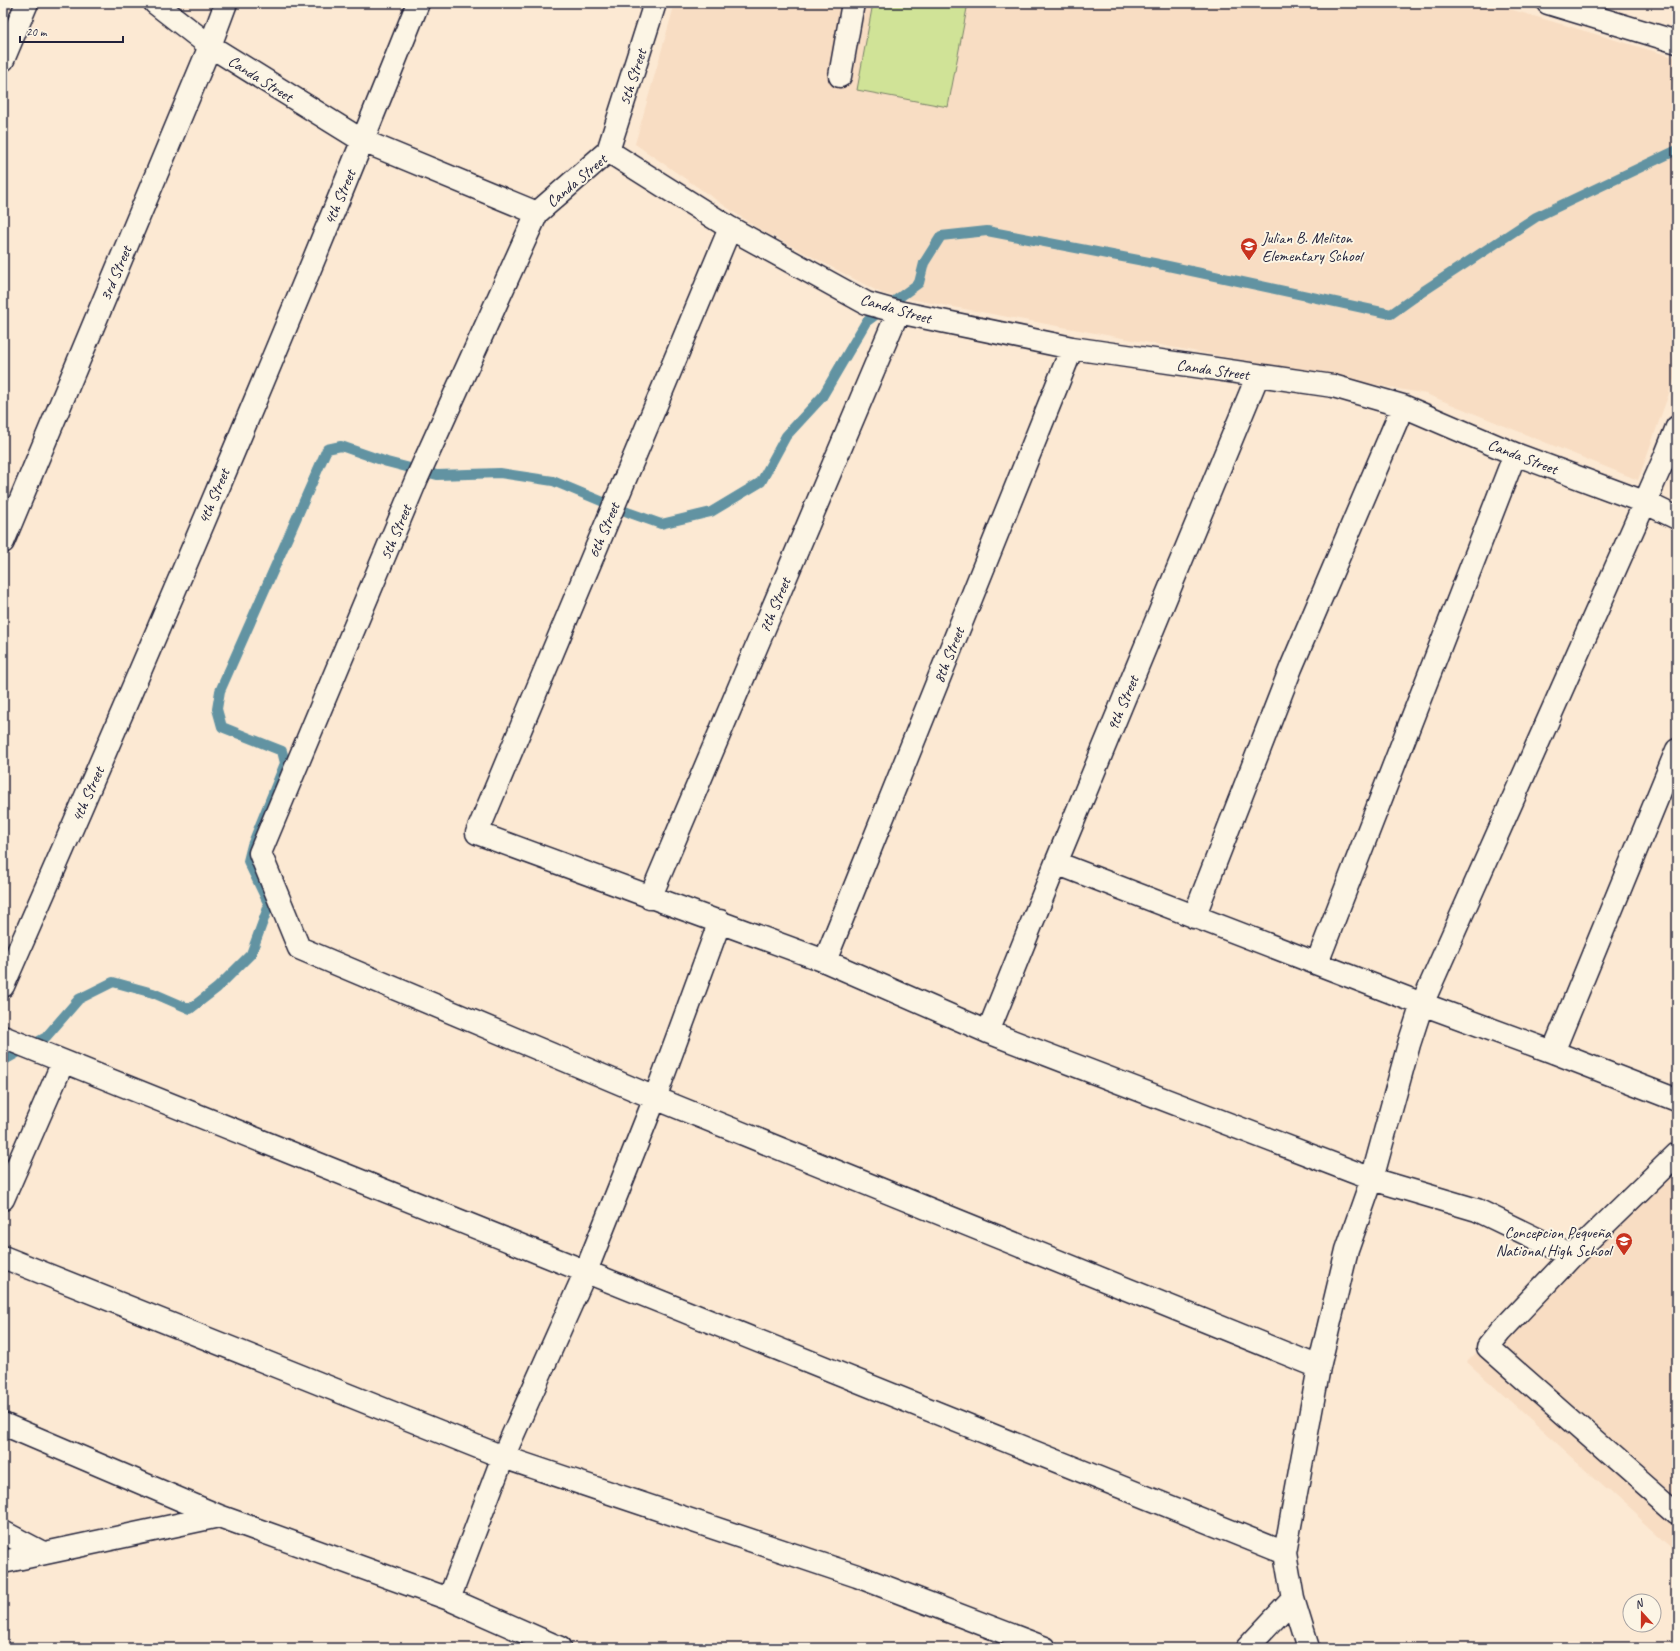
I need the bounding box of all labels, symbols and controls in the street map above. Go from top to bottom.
scale bar [20,18,123,44]
text: 20 m [26,24,48,40]
street label: 5th Street [614,45,652,108]
street label: Canda Street [224,51,298,108]
street label: Canda Street [542,149,612,212]
street label: 4th Street [319,165,361,228]
place label: Julian B. Meliton Elementary School [1261,228,1365,266]
school or university icon: Julian B. Meliton Elementary School [1239,236,1259,261]
street label: 3rd Street [95,241,137,304]
street label: Canda Street [858,289,935,329]
street label: Canda Street [1175,355,1252,385]
street label: Canda Street [1485,435,1562,480]
street label: 4th Street [193,464,235,527]
street label: 6th Street [583,498,625,561]
street label: 5th Street [375,500,417,563]
street label: 7th Street [754,573,796,636]
street label: 8th Street [929,623,970,686]
street label: 9th Street [1102,671,1144,734]
street label: 4th Street [67,762,110,825]
place label: Concepcion Pequeña National High School [1496,1223,1614,1261]
school or university icon: Concepcion Pequeña National High School [1614,1231,1634,1256]
north arrow [1622,1593,1662,1633]
text: N [1633,1595,1646,1611]

